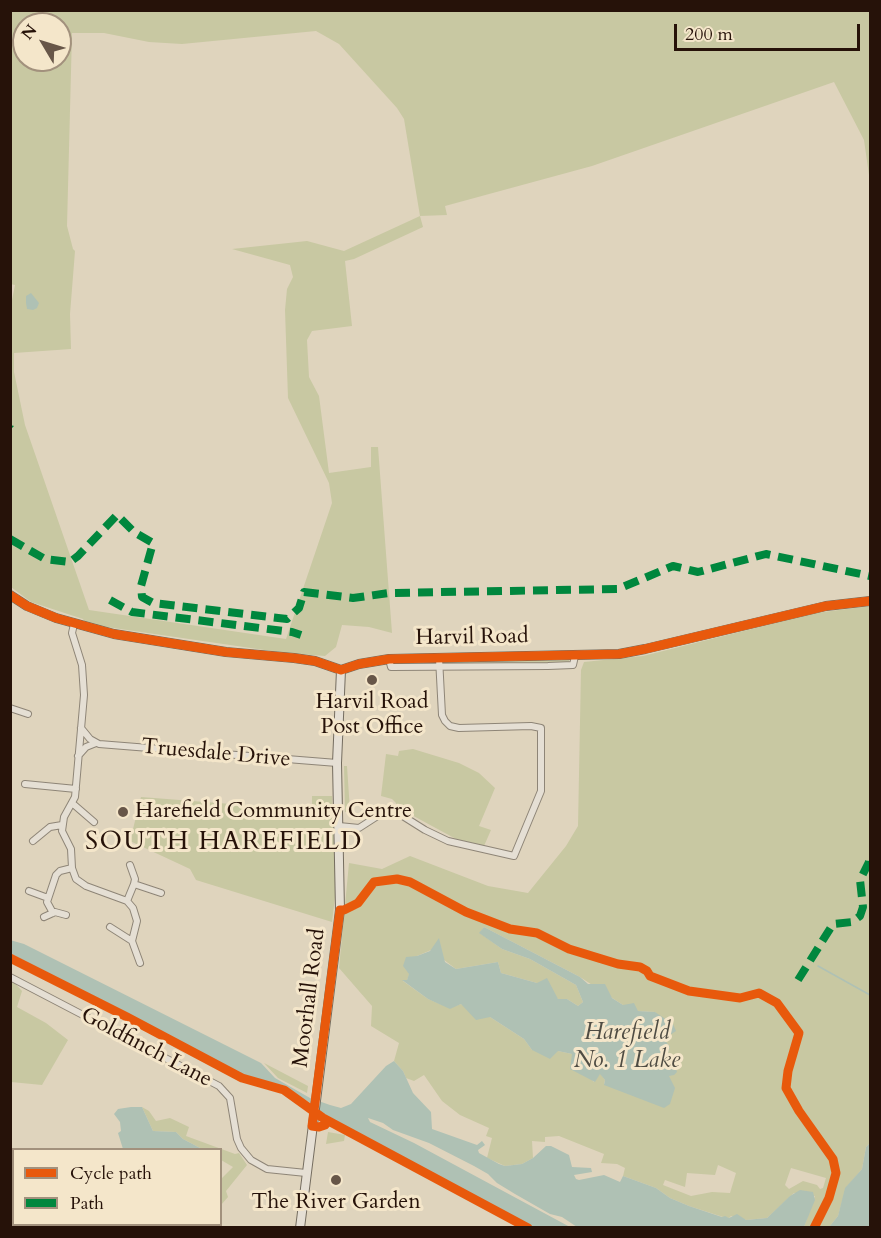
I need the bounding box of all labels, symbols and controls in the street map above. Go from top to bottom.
north arrow [12,12,72,72]
scale bar [677,12,863,50]
text: N [16,20,42,44]
text: 200 m [685,22,733,47]
street label: Harvil Road [415,624,529,652]
marker: Harvil Road Post Office [365,673,379,687]
place label: Harvil Road Post Office [315,690,429,742]
street label: Truesdale Drive [140,734,292,774]
place label: Harefield Community Centre [135,799,412,825]
marker: Harefield Community Centre [116,805,130,819]
district label: SOUTH HAREFIELD [85,827,363,859]
street label: Moorhall Road [288,927,332,1069]
street label: Goldfinch Lane [76,1002,216,1094]
water label: Harefield No. 1 Lake [574,1019,680,1075]
legend [12,1148,222,1226]
text: Cycle path [70,1161,152,1186]
marker: The River Garden [329,1173,343,1187]
place label: The River Garden [251,1190,421,1216]
text: Path [70,1191,104,1216]

